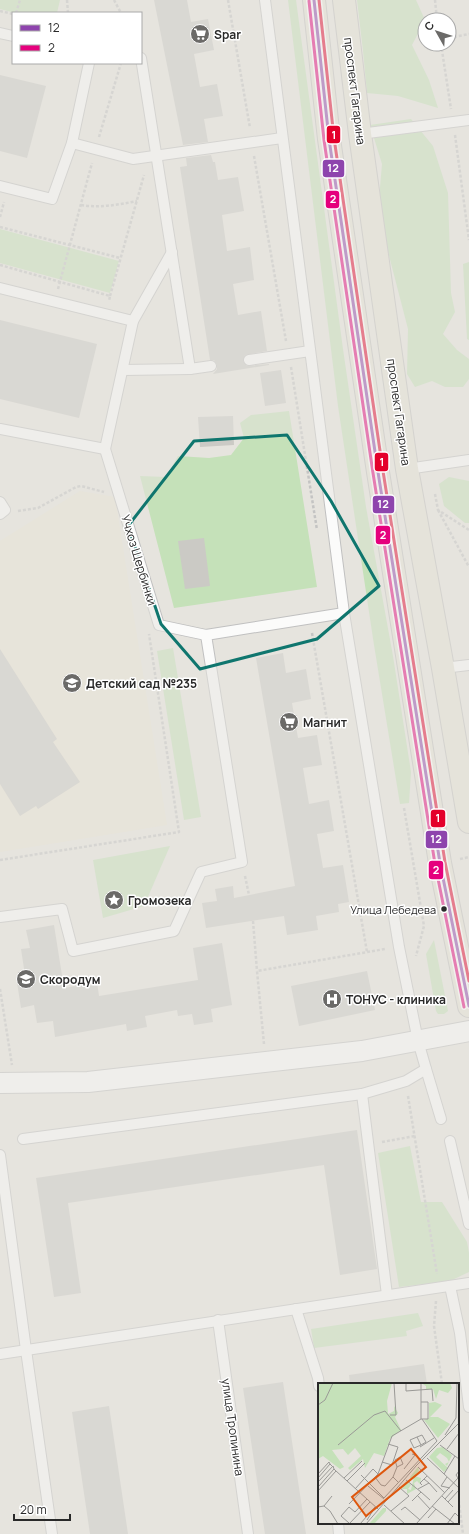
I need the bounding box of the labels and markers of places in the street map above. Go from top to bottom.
supermarket icon: Spar [189,23,211,45]
place label: Spar [214,26,241,43]
school or university icon: Детский сад №235 [61,672,83,694]
place label: Детский сад №235 [86,675,197,692]
supermarket icon: Магнит [278,711,300,733]
place label: Магнит [303,714,348,731]
place icon: Громозека [103,889,125,911]
place label: Громозека [128,892,192,909]
place label: Улица Лебедева [350,902,436,917]
marker: Улица Лебедева [439,904,449,914]
school or university icon: Скородум [15,968,37,990]
place label: Скородум [40,971,100,988]
hospital icon: ТОНУС - клиника [321,988,343,1010]
place label: ТОНУС - клиника [346,991,446,1008]

